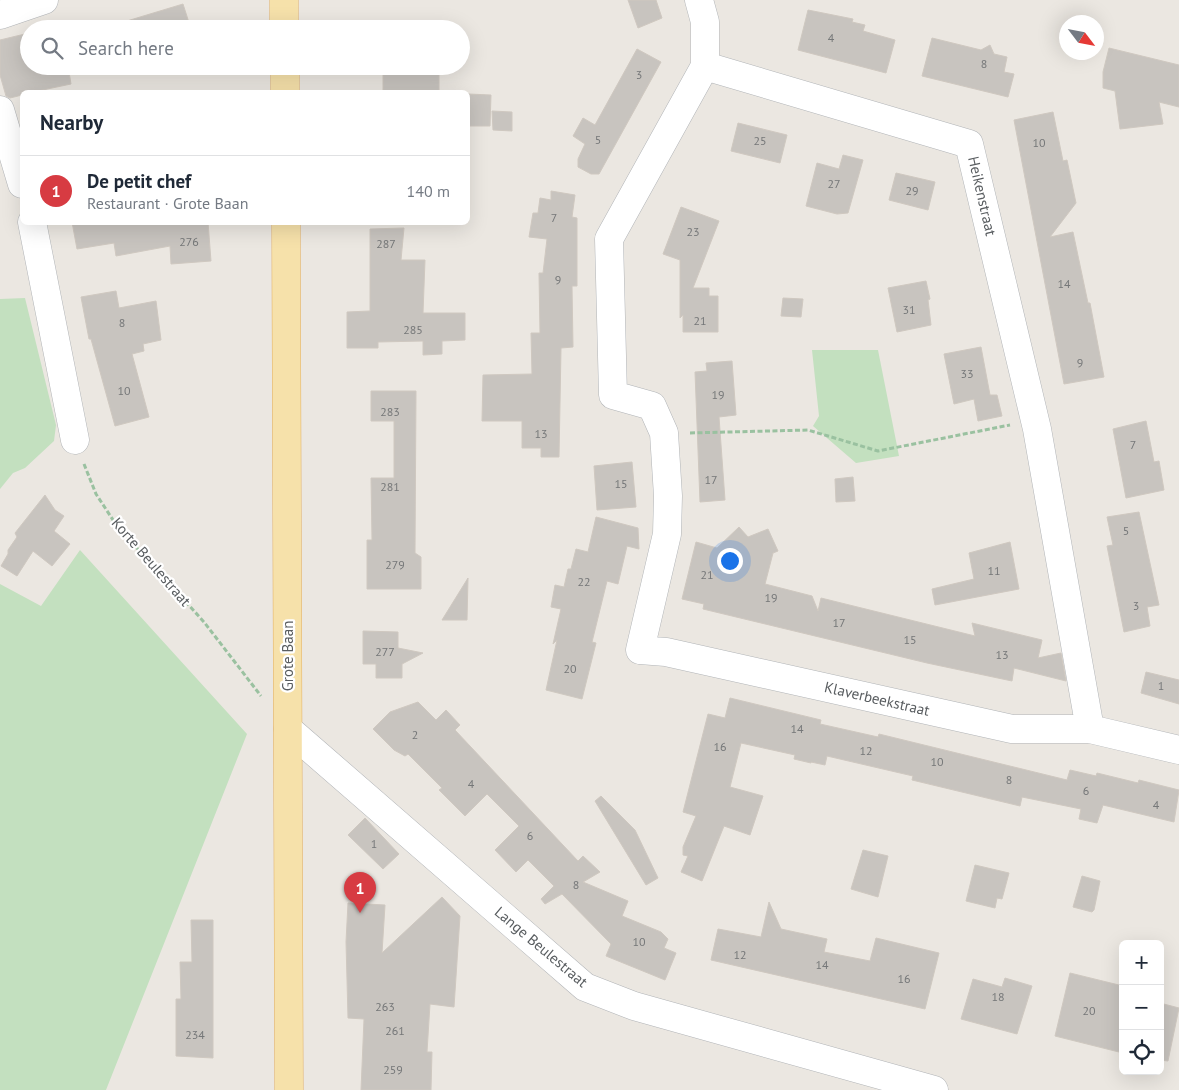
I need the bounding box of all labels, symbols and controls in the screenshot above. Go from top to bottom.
north arrow [1059,15,1104,60]
search box [20,20,470,75]
house number: 4 [828,30,835,45]
icon: search [38,34,66,62]
text: Search here [78,36,174,60]
house number: 8 [981,56,987,71]
house number: 3 [636,67,642,82]
text: Nearby [40,109,103,136]
house number: 5 [595,132,601,147]
house number: 25 [753,133,767,148]
house number: 10 [1032,135,1046,150]
street label: Heikenstraat [964,154,1001,237]
text: De petit chef [87,169,191,193]
house number: 27 [827,176,841,191]
text: 1 [51,181,61,201]
text: 140 m [407,181,450,201]
house number: 29 [905,183,919,198]
text: Restaurant · Grote Baan [87,193,248,213]
house number: 7 [551,210,557,225]
house number: 23 [686,224,700,239]
house number: 276 [179,234,199,249]
house number: 287 [376,236,396,251]
house number: 9 [555,272,561,287]
house number: 14 [1057,276,1071,291]
house number: 31 [902,302,916,317]
house number: 21 [693,313,707,328]
house number: 8 [119,315,125,330]
house number: 285 [403,322,423,337]
house number: 9 [1077,355,1083,370]
house number: 33 [960,366,974,381]
house number: 10 [117,383,131,398]
house number: 19 [711,387,725,402]
house number: 283 [380,404,400,419]
house number: 13 [534,426,548,441]
house number: 7 [1130,437,1136,452]
house number: 17 [704,472,718,487]
house number: 15 [614,476,628,491]
house number: 281 [380,479,400,494]
street label: Korte Beulestraat [108,513,195,610]
house number: 5 [1123,523,1129,538]
your location [717,548,743,574]
house number: 279 [385,557,405,572]
house number: 11 [987,563,1001,578]
house number: 21 [700,567,714,582]
house number: 22 [577,574,591,589]
house number: 19 [764,590,778,605]
house number: 3 [1133,598,1139,613]
house number: 17 [832,615,846,630]
street label: Grote Baan [278,621,297,691]
house number: 15 [903,632,917,647]
house number: 277 [375,644,395,659]
house number: 13 [995,647,1009,662]
house number: 20 [563,661,577,676]
street label: Klaverbeekstraat [823,677,932,720]
house number: 1 [1158,678,1164,693]
house number: 14 [790,721,804,736]
house number: 2 [412,727,418,742]
house number: 16 [713,739,727,754]
house number: 12 [859,743,873,758]
house number: 10 [930,754,944,769]
house number: 8 [1006,772,1012,787]
house number: 4 [468,776,475,791]
house number: 6 [1083,783,1089,798]
house number: 4 [1153,797,1160,812]
house number: 6 [527,828,533,843]
house number: 1 [371,836,377,851]
pin: 1 [344,872,376,913]
house number: 8 [573,877,579,892]
street label: Lange Beulestraat [491,902,592,991]
house number: 10 [632,934,646,949]
map controls [1119,940,1164,1075]
button: + [1119,940,1164,985]
house number: 12 [733,947,747,962]
house number: 14 [815,957,829,972]
house number: 16 [897,971,911,986]
button: − [1119,985,1164,1030]
house number: 18 [991,989,1005,1004]
house number: 263 [375,999,395,1014]
house number: 20 [1082,1003,1096,1018]
house number: 261 [385,1023,405,1038]
house number: 234 [185,1027,205,1042]
button: locate [1119,1030,1164,1075]
house number: 259 [383,1062,403,1077]

